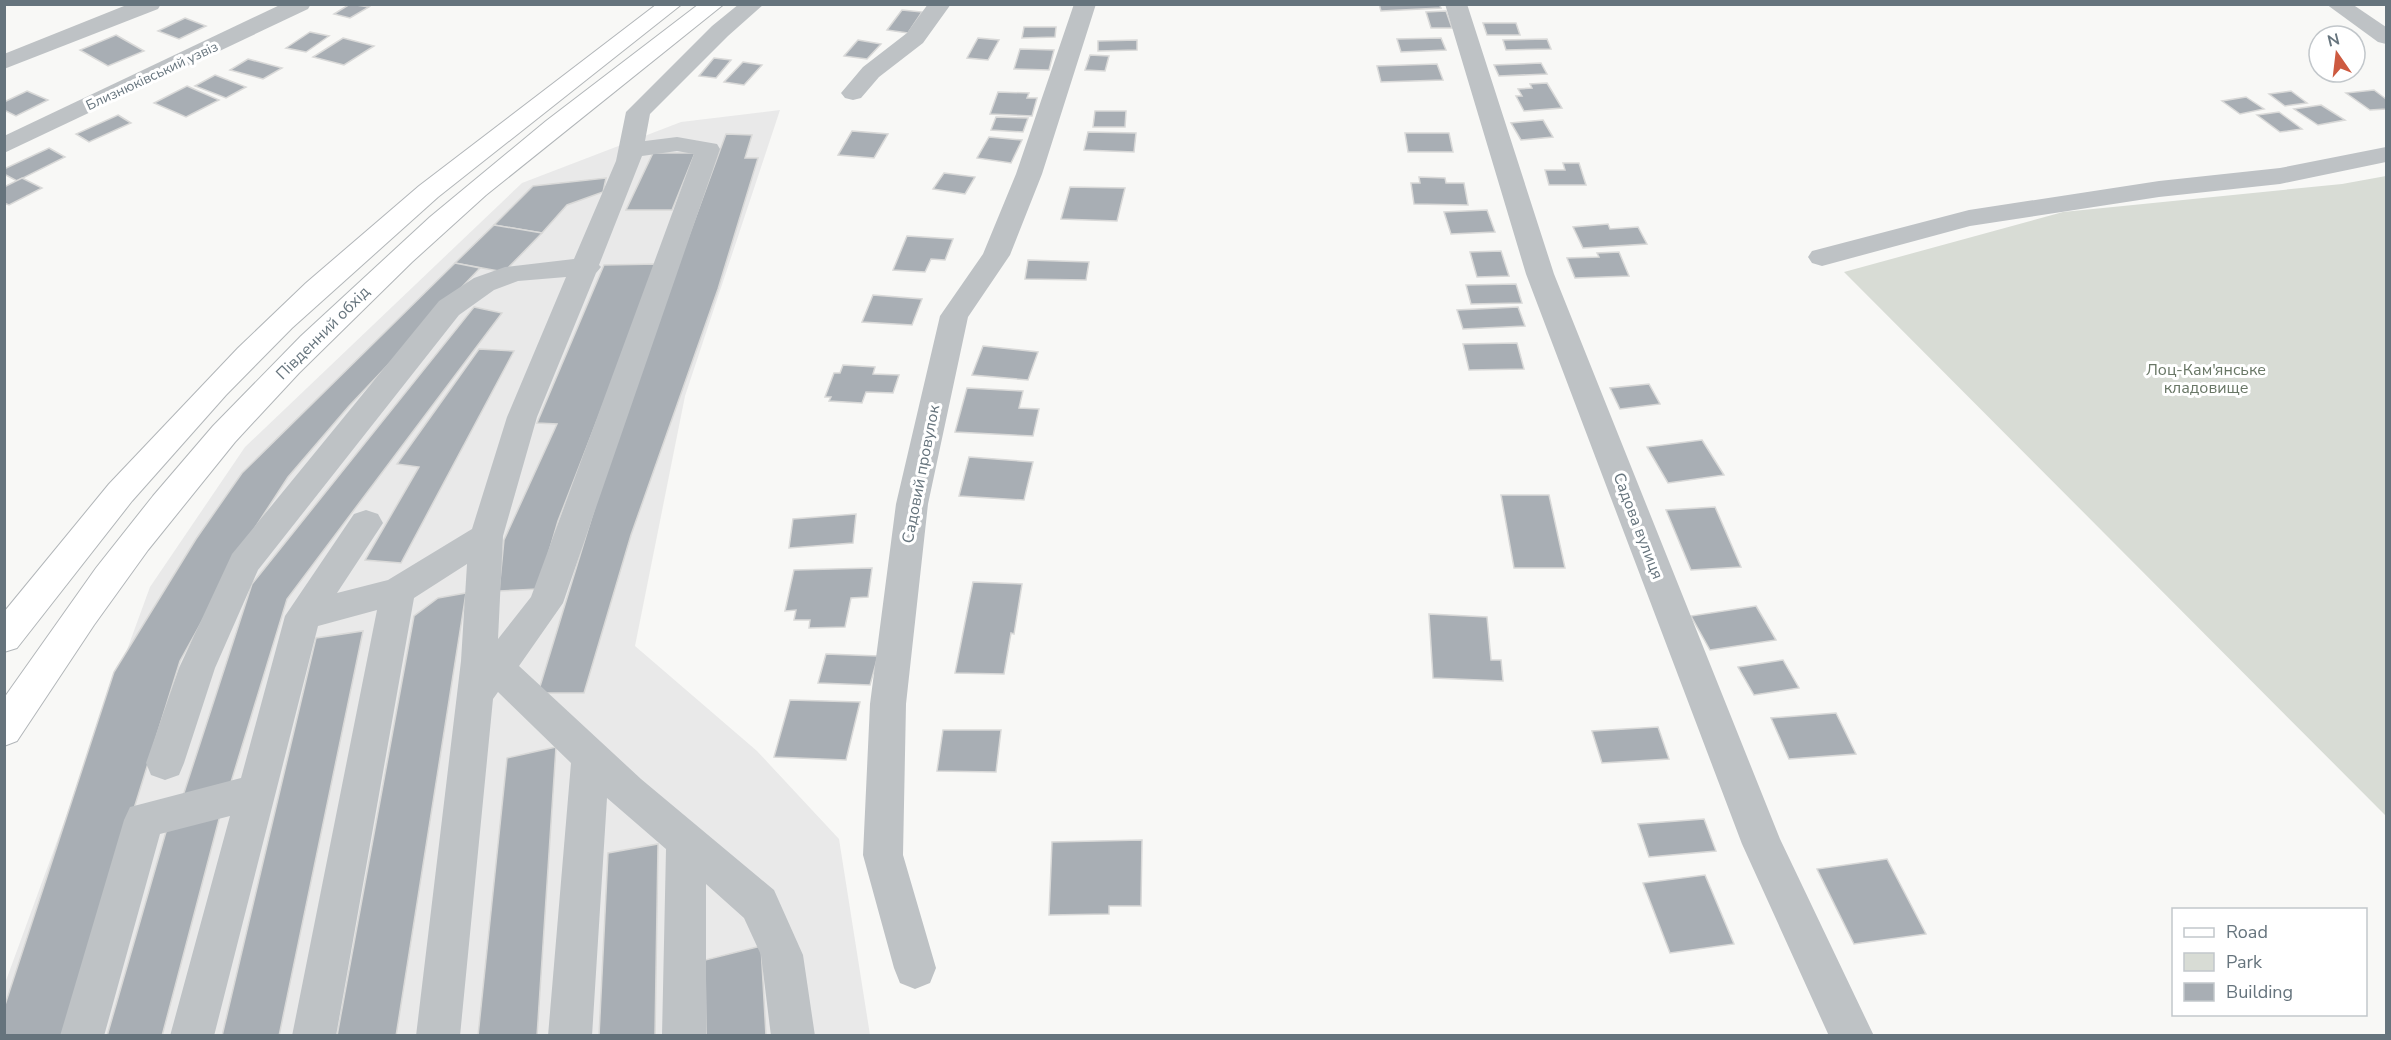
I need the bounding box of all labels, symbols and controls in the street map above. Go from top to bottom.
north arrow [2307,24,2367,84]
text: N [2325,28,2342,53]
street label: Близнюківський узвіз [83,37,221,115]
street label: Південний обхід [271,281,375,385]
park label: Лоц-Кам'янcьке кладовище [2146,359,2266,399]
street label: Садовий провулок [897,402,945,545]
street label: Садова вулиця [1608,469,1668,583]
legend [2172,908,2367,1016]
text: Road [2226,920,2268,944]
text: Park [2226,950,2263,974]
text: Building [2226,980,2293,1004]

